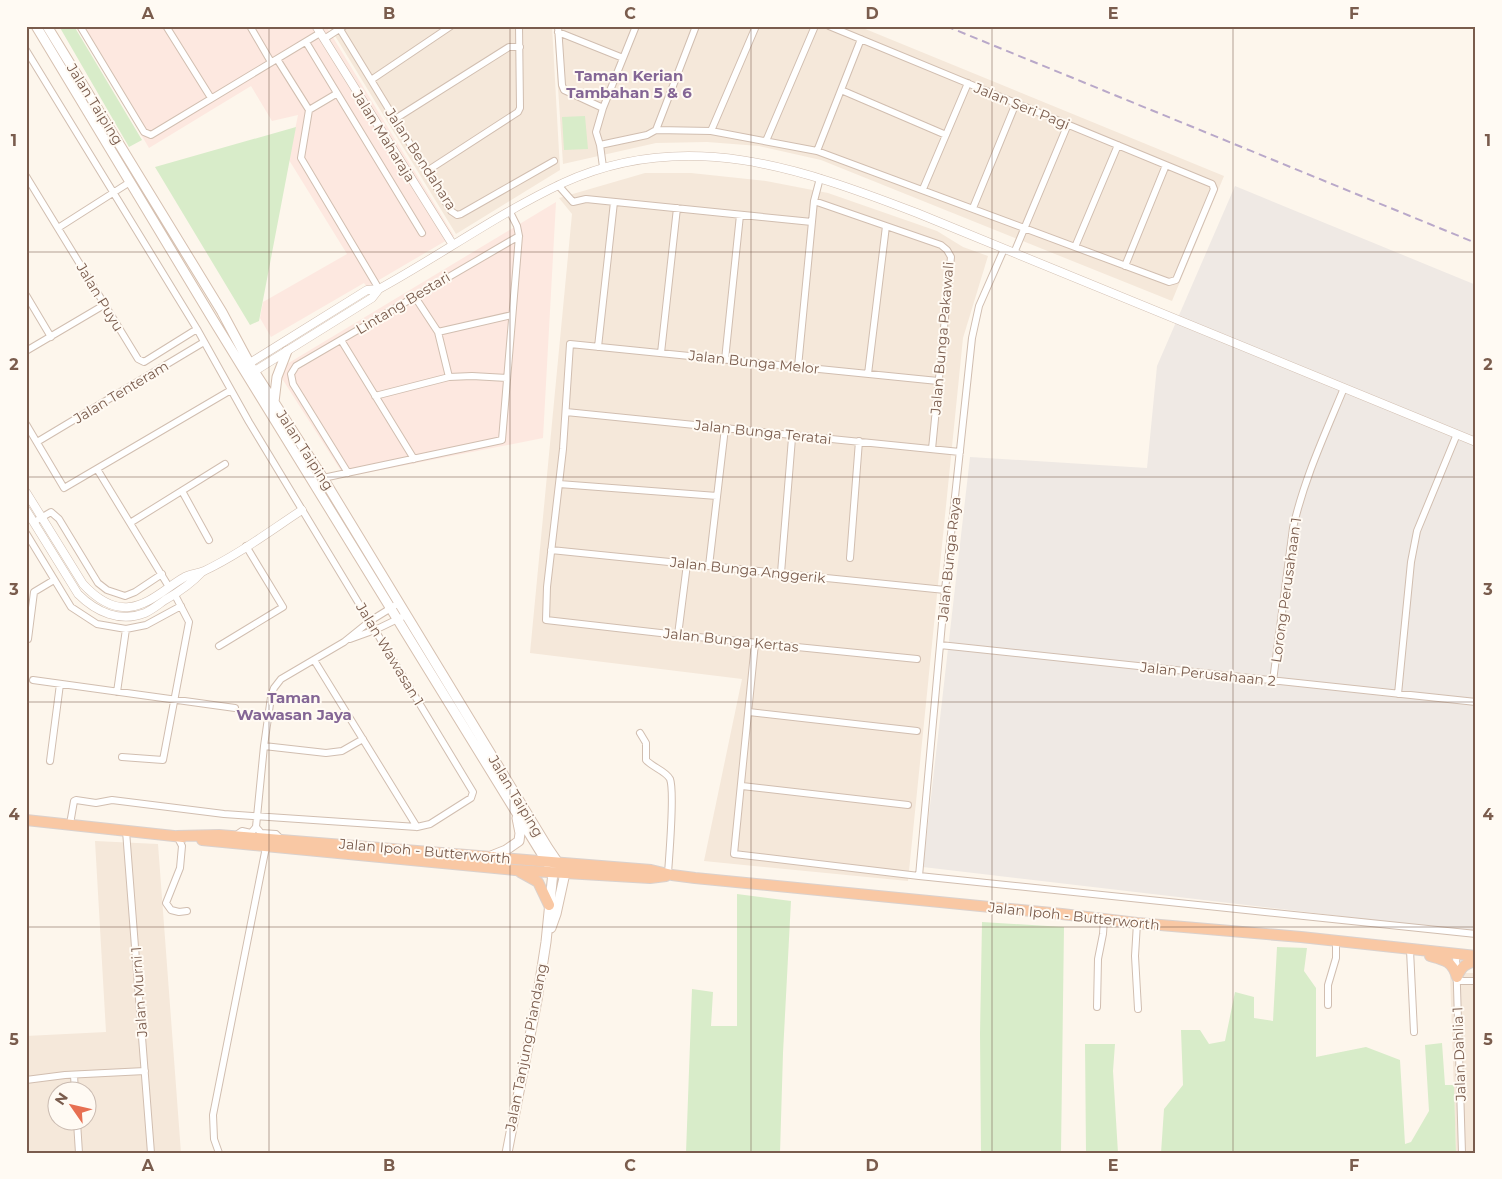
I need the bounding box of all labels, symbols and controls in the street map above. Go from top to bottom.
text: A [141,4,155,23]
text: B [383,4,395,23]
text: C [624,4,636,23]
text: D [865,4,879,23]
text: E [1108,4,1118,23]
text: F [1349,4,1359,23]
street label: Jalan Taiping [62,59,127,148]
district label: Taman Kerian Tambahan 5 & 6 [566,66,692,102]
street label: Jalan Seri Pagi [970,78,1073,133]
street label: Jalan Maharaja [348,86,420,185]
street label: Jalan Bendahara [381,104,461,213]
text: 1 [11,131,17,150]
text: 1 [1485,131,1491,150]
street label: Jalan Puyu [72,259,127,335]
street label: Jalan Bunga Pakawali [926,261,958,416]
street label: Lintang Bestari [353,268,453,338]
street label: Jalan Bunga Melor [687,346,821,378]
text: 2 [9,355,19,374]
text: 2 [1483,355,1493,374]
street label: Jalan Tenteram [69,357,172,428]
street label: Jalan Taiping [272,406,338,494]
street label: Jalan Bunga Teratai [693,416,832,448]
street label: Jalan Bunga Raya [933,496,964,623]
street label: Lorong Perusahaan 1 [1267,516,1305,664]
street label: Jalan Bunga Anggerik [668,553,827,587]
text: 3 [8,580,19,599]
text: 3 [1482,580,1493,599]
street label: Jalan Wawasan 1 [352,598,428,709]
street label: Jalan Bunga Kertas [662,624,800,656]
street label: Jalan Perusahaan 2 [1138,658,1277,690]
district label: Taman Wawasan Jaya [236,688,352,724]
street label: Jalan Taiping [484,751,548,840]
text: 4 [8,805,20,824]
text: 4 [1482,805,1494,824]
street label: Jalan Ipoh - Butterworth [338,834,511,867]
street label: Jalan Ipoh - Butterworth [986,898,1161,934]
street label: Jalan Murni 1 [127,946,151,1039]
street label: Jalan Tanjung Piandang [501,962,551,1133]
street label: Jalan Dahlia 1 [1448,1007,1470,1102]
text: 5 [9,1030,19,1049]
text: 5 [1483,1030,1493,1049]
north arrow [48,1082,98,1132]
text: N [51,1089,72,1108]
text: A [141,1156,155,1175]
text: B [383,1156,395,1175]
text: C [624,1156,636,1175]
text: D [865,1156,879,1175]
text: E [1108,1156,1118,1175]
text: F [1349,1156,1359,1175]

